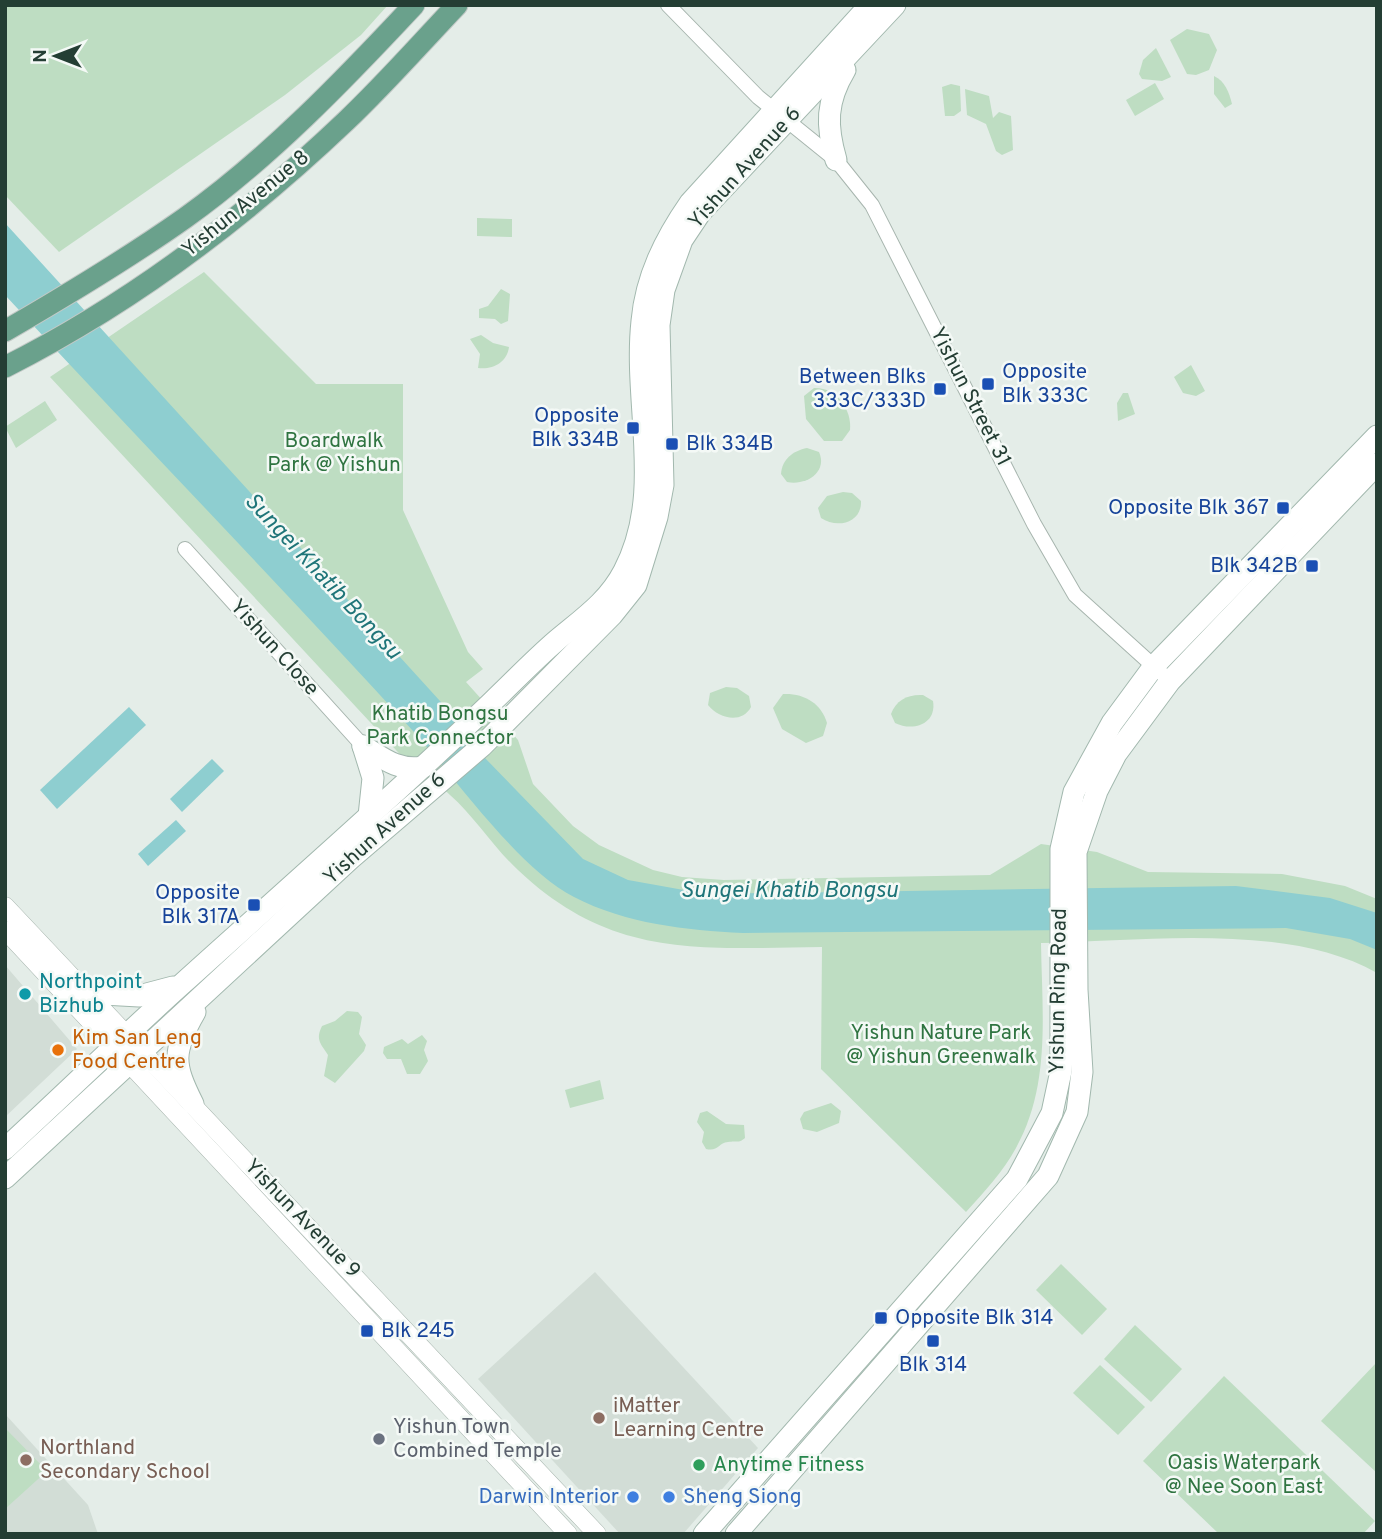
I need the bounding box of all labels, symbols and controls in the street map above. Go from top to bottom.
north arrow [21,21,91,91]
text: N [29,49,53,63]
street label: Yishun Avenue 6 [683,101,807,235]
street label: Yishun Avenue 8 [177,144,315,264]
street label: Yishun Street 31 [923,323,1017,471]
place label: Opposite Blk 333C [1002,359,1089,410]
place label: Between Blks 333C/333D [799,364,926,415]
marker: Opposite Blk 333C [980,376,996,392]
marker: Between Blks 333C/333D [932,381,948,397]
place label: Opposite Blk 334B [532,403,619,454]
marker: Opposite Blk 334B [625,420,641,436]
park label: Boardwalk Park @ Yishun [267,428,401,479]
place label: Blk 334B [686,431,773,458]
marker: Blk 334B [664,436,680,452]
water label: Sungei Khatib Bongsu [237,488,407,667]
place label: Opposite Blk 367 [1108,495,1269,522]
marker: Opposite Blk 367 [1275,500,1291,516]
place label: Blk 342B [1210,553,1298,580]
marker: Blk 342B [1304,558,1320,574]
street label: Yishun Close [224,594,324,702]
park label: Khatib Bongsu Park Connector [366,701,514,752]
street label: Yishun Avenue 6 [318,767,452,891]
water label: Sungei Khatib Bongsu [680,877,898,906]
place label: Opposite Blk 317A [155,880,240,931]
marker: Opposite Blk 317A [246,897,262,913]
street label: Yishun Ring Road [1044,908,1074,1074]
place label: Northpoint Bizhub [39,969,142,1020]
marker: Northpoint Bizhub [17,986,33,1002]
park label: Yishun Nature Park @ Yishun Greenwalk [846,1020,1036,1071]
place label: Kim San Leng Food Centre [72,1025,202,1076]
marker: Kim San Leng Food Centre [50,1042,66,1058]
street label: Yishun Avenue 9 [238,1154,366,1284]
place label: Opposite Blk 314 [895,1305,1053,1332]
marker: Opposite Blk 314 [873,1310,889,1326]
place label: Blk 245 [381,1318,455,1345]
marker: Blk 245 [359,1323,375,1339]
marker: Blk 314 [925,1333,941,1349]
place label: Blk 314 [899,1352,967,1379]
place label: iMatter Learning Centre [613,1393,764,1444]
marker: iMatter Learning Centre [591,1410,607,1426]
place label: Yishun Town Combined Temple [393,1414,562,1465]
marker: Yishun Town Combined Temple [371,1431,387,1447]
place label: Northland Secondary School [40,1435,210,1486]
park label: Oasis Waterpark @ Nee Soon East [1165,1450,1323,1501]
marker: Northland Secondary School [18,1452,34,1468]
place label: Anytime Fitness [713,1452,865,1479]
marker: Anytime Fitness [691,1457,707,1473]
place label: Darwin Interior [479,1484,619,1511]
place label: Sheng Siong [683,1484,802,1511]
marker: Darwin Interior [625,1489,641,1505]
marker: Sheng Siong [661,1489,677,1505]

